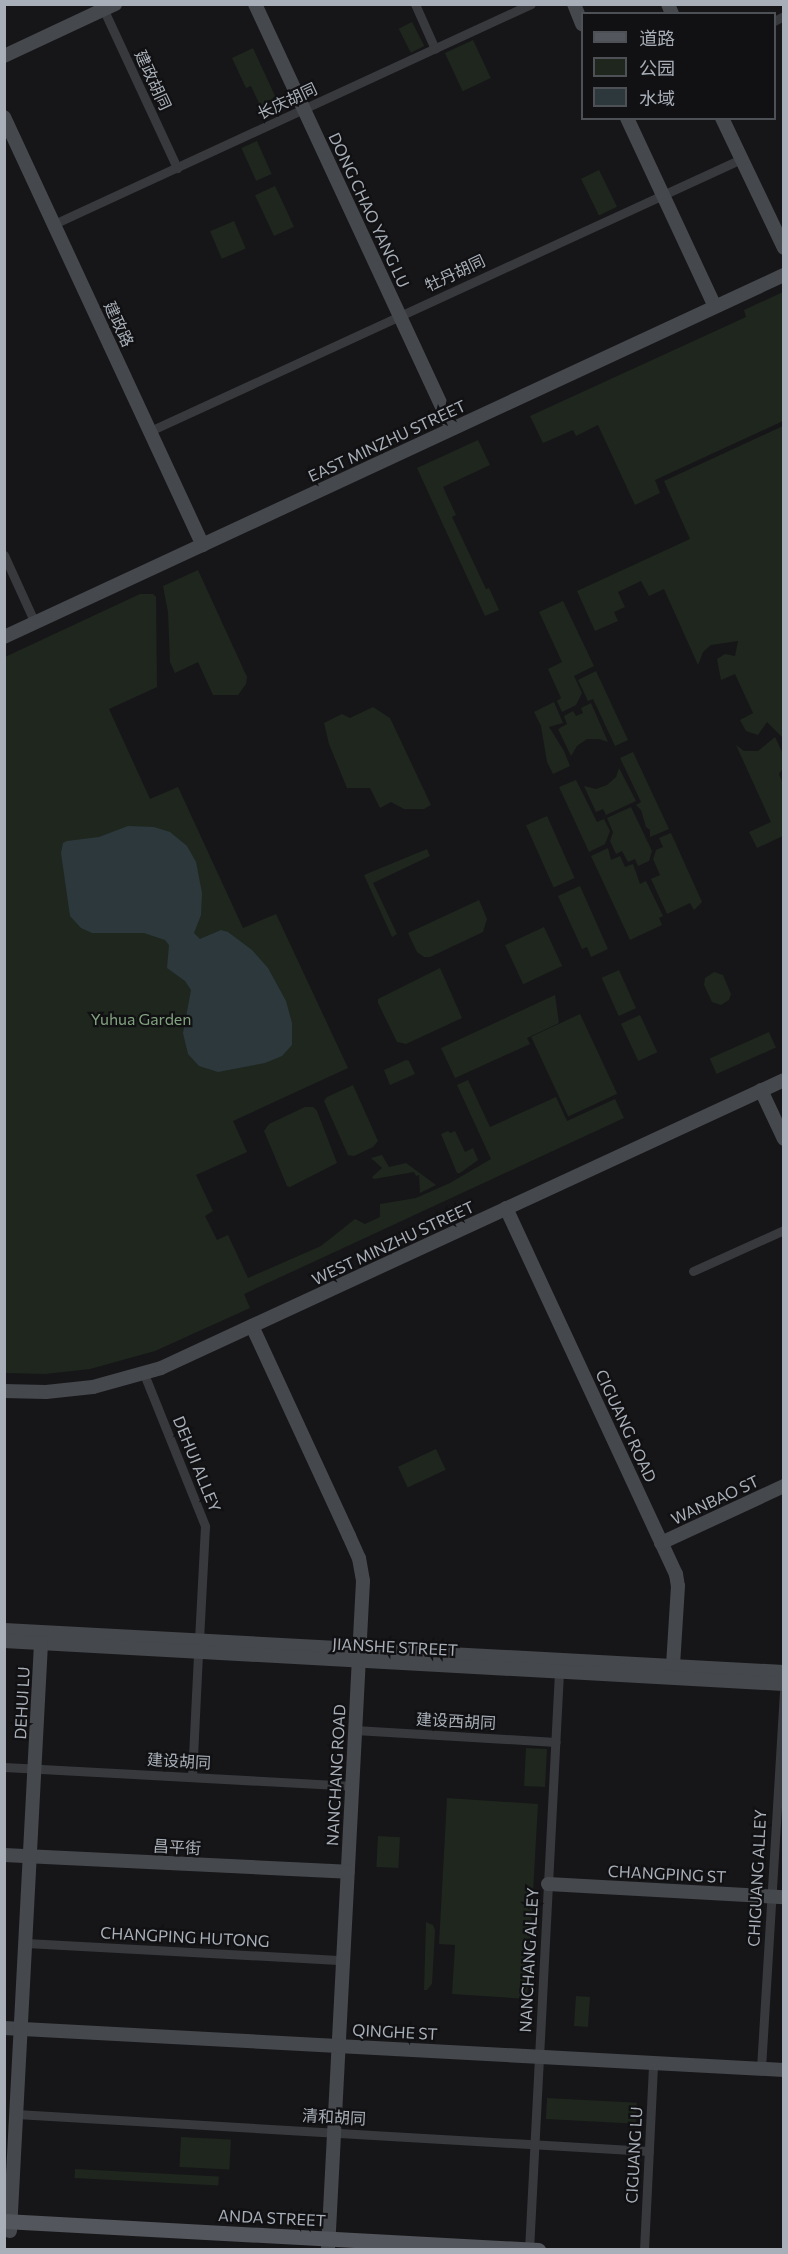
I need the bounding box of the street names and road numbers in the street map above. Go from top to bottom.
street label: 建政胡同 [131,47,175,113]
street label: 长庆胡同 [254,79,320,123]
street label: DONG CHAO YANG LU [325,129,413,291]
street label: 牡丹胡同 [422,251,488,295]
street label: 建政路 [100,298,138,350]
street label: EAST MINZHU STREET [305,396,469,486]
street label: WEST MINZHU STREET [309,1197,477,1289]
street label: CIGUANG ROAD [591,1367,661,1485]
street label: DEHUI ALLEY [169,1413,225,1515]
street label: WANBAO ST [668,1471,762,1529]
street label: JIANSHE STREET [332,1634,458,1660]
street label: DEHUI LU [10,1666,34,1740]
street label: NANCHANG ROAD [323,1704,349,1846]
street label: 建设西胡同 [416,1709,496,1733]
street label: 建设胡同 [147,1750,211,1772]
street label: CHIGUANG ALLEY [744,1809,770,1947]
street label: 昌平街 [153,1836,201,1858]
street label: CHANGPING ST [607,1861,727,1887]
street label: NANCHANG ALLEY [516,1887,542,2033]
street label: CHANGPING HUTONG [100,1923,270,1951]
street label: QINGHE ST [352,2020,438,2044]
street label: 清和胡同 [302,2106,366,2128]
street label: CIGUANG LU [622,2106,646,2204]
street label: ANDA STREET [218,2206,326,2230]

